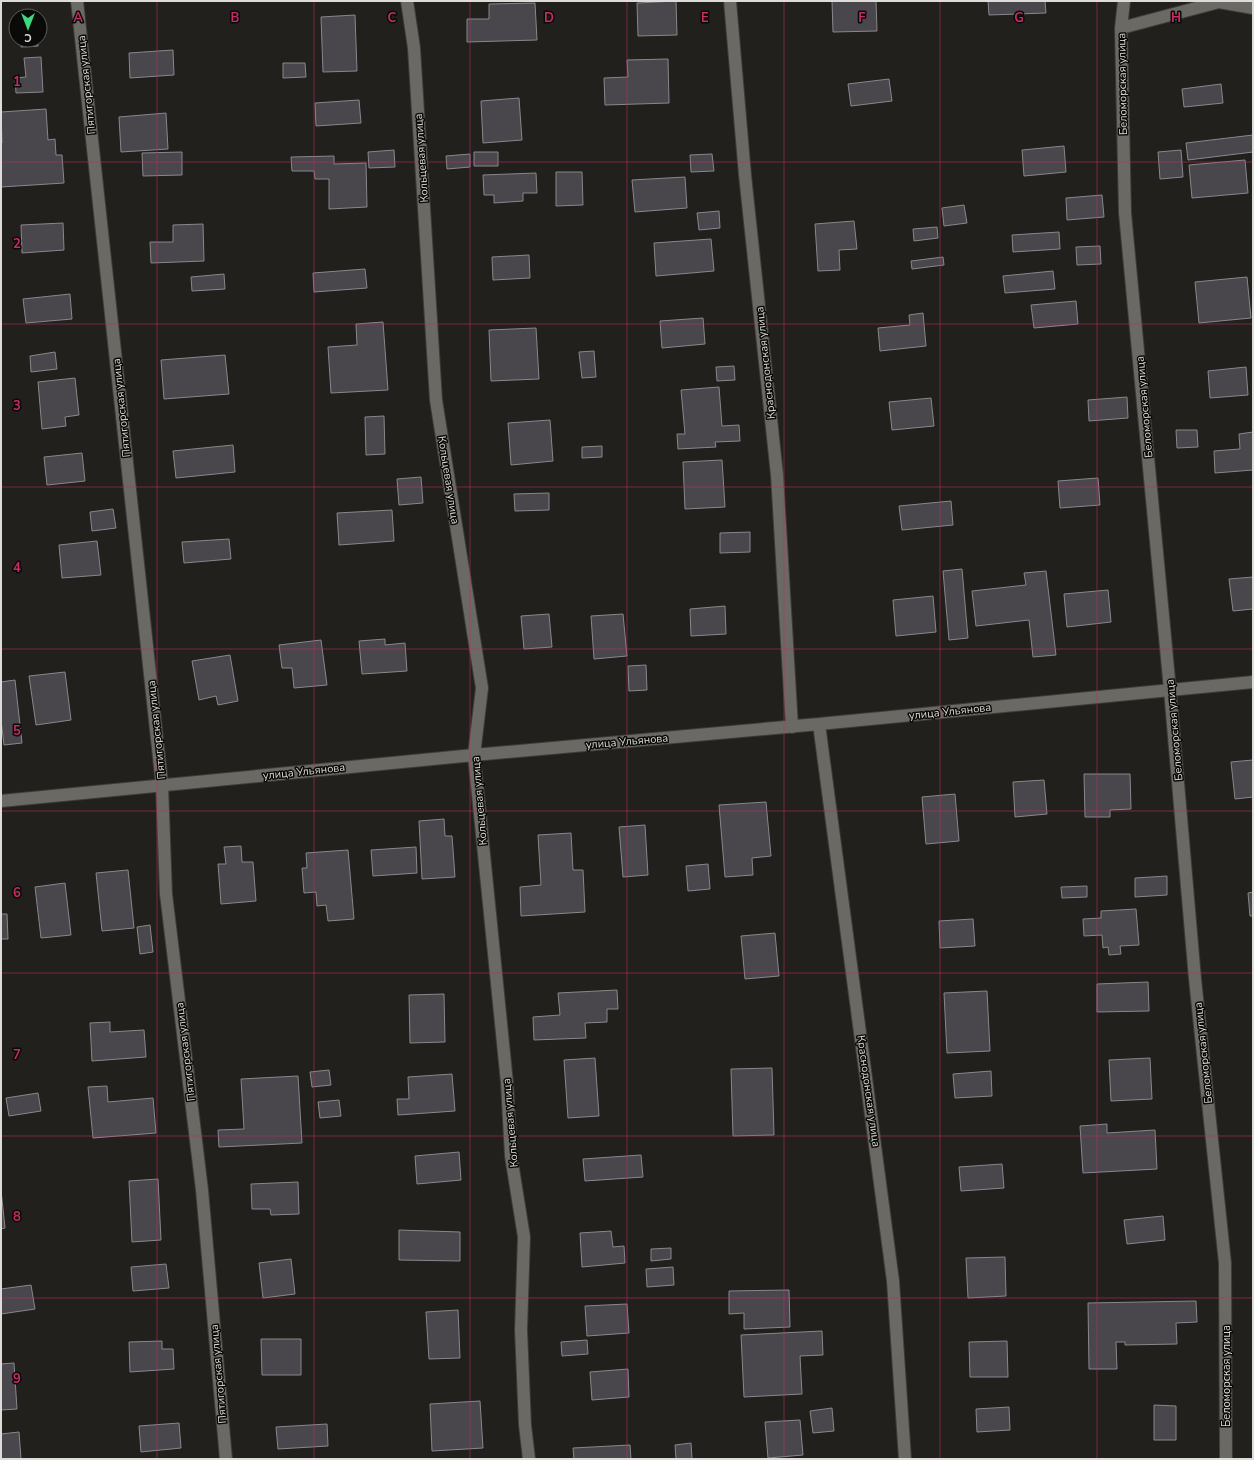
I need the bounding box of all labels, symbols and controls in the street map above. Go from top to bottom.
north arrow [8,8,48,48]
text: A [73,9,83,27]
text: B [231,9,240,27]
text: C [388,9,397,27]
text: D [544,9,554,27]
text: E [701,9,709,27]
text: F [858,9,866,27]
text: G [1014,9,1024,27]
text: H [1171,9,1181,27]
text: С [24,30,32,45]
street label: Беломорская улица [1114,33,1131,135]
street label: Пятигорская улица [74,35,99,135]
text: 1 [13,73,21,91]
street label: Кольцевая улица [411,113,432,203]
text: 2 [13,235,21,253]
street label: Краснодонская улица [752,306,779,420]
street label: Беломорская улица [1133,355,1156,458]
street label: Пятигорская улица [109,358,134,458]
text: 3 [13,397,21,415]
street label: Кольцевая улица [434,435,463,525]
text: 4 [13,559,21,577]
street label: Беломорская улица [1163,678,1186,781]
street label: Пятигорская улица [144,680,169,780]
street label: улица Ульянова [908,700,992,723]
text: 5 [13,722,21,740]
street label: улица Ульянова [585,730,669,753]
street label: Кольцевая улица [468,756,491,846]
street label: улица Ульянова [262,760,346,783]
text: 6 [13,884,21,902]
street label: Беломорская улица [1191,1001,1216,1105]
street label: Пятигорская улица [172,1002,199,1102]
street label: Краснодонская улица [853,1034,884,1148]
text: 7 [13,1046,21,1064]
street label: Кольцевая улица [499,1078,522,1168]
text: 8 [13,1208,21,1226]
street label: Пятигорская улица [207,1324,230,1424]
street label: Беломорская улица [1219,1325,1234,1427]
text: 9 [13,1370,21,1388]

